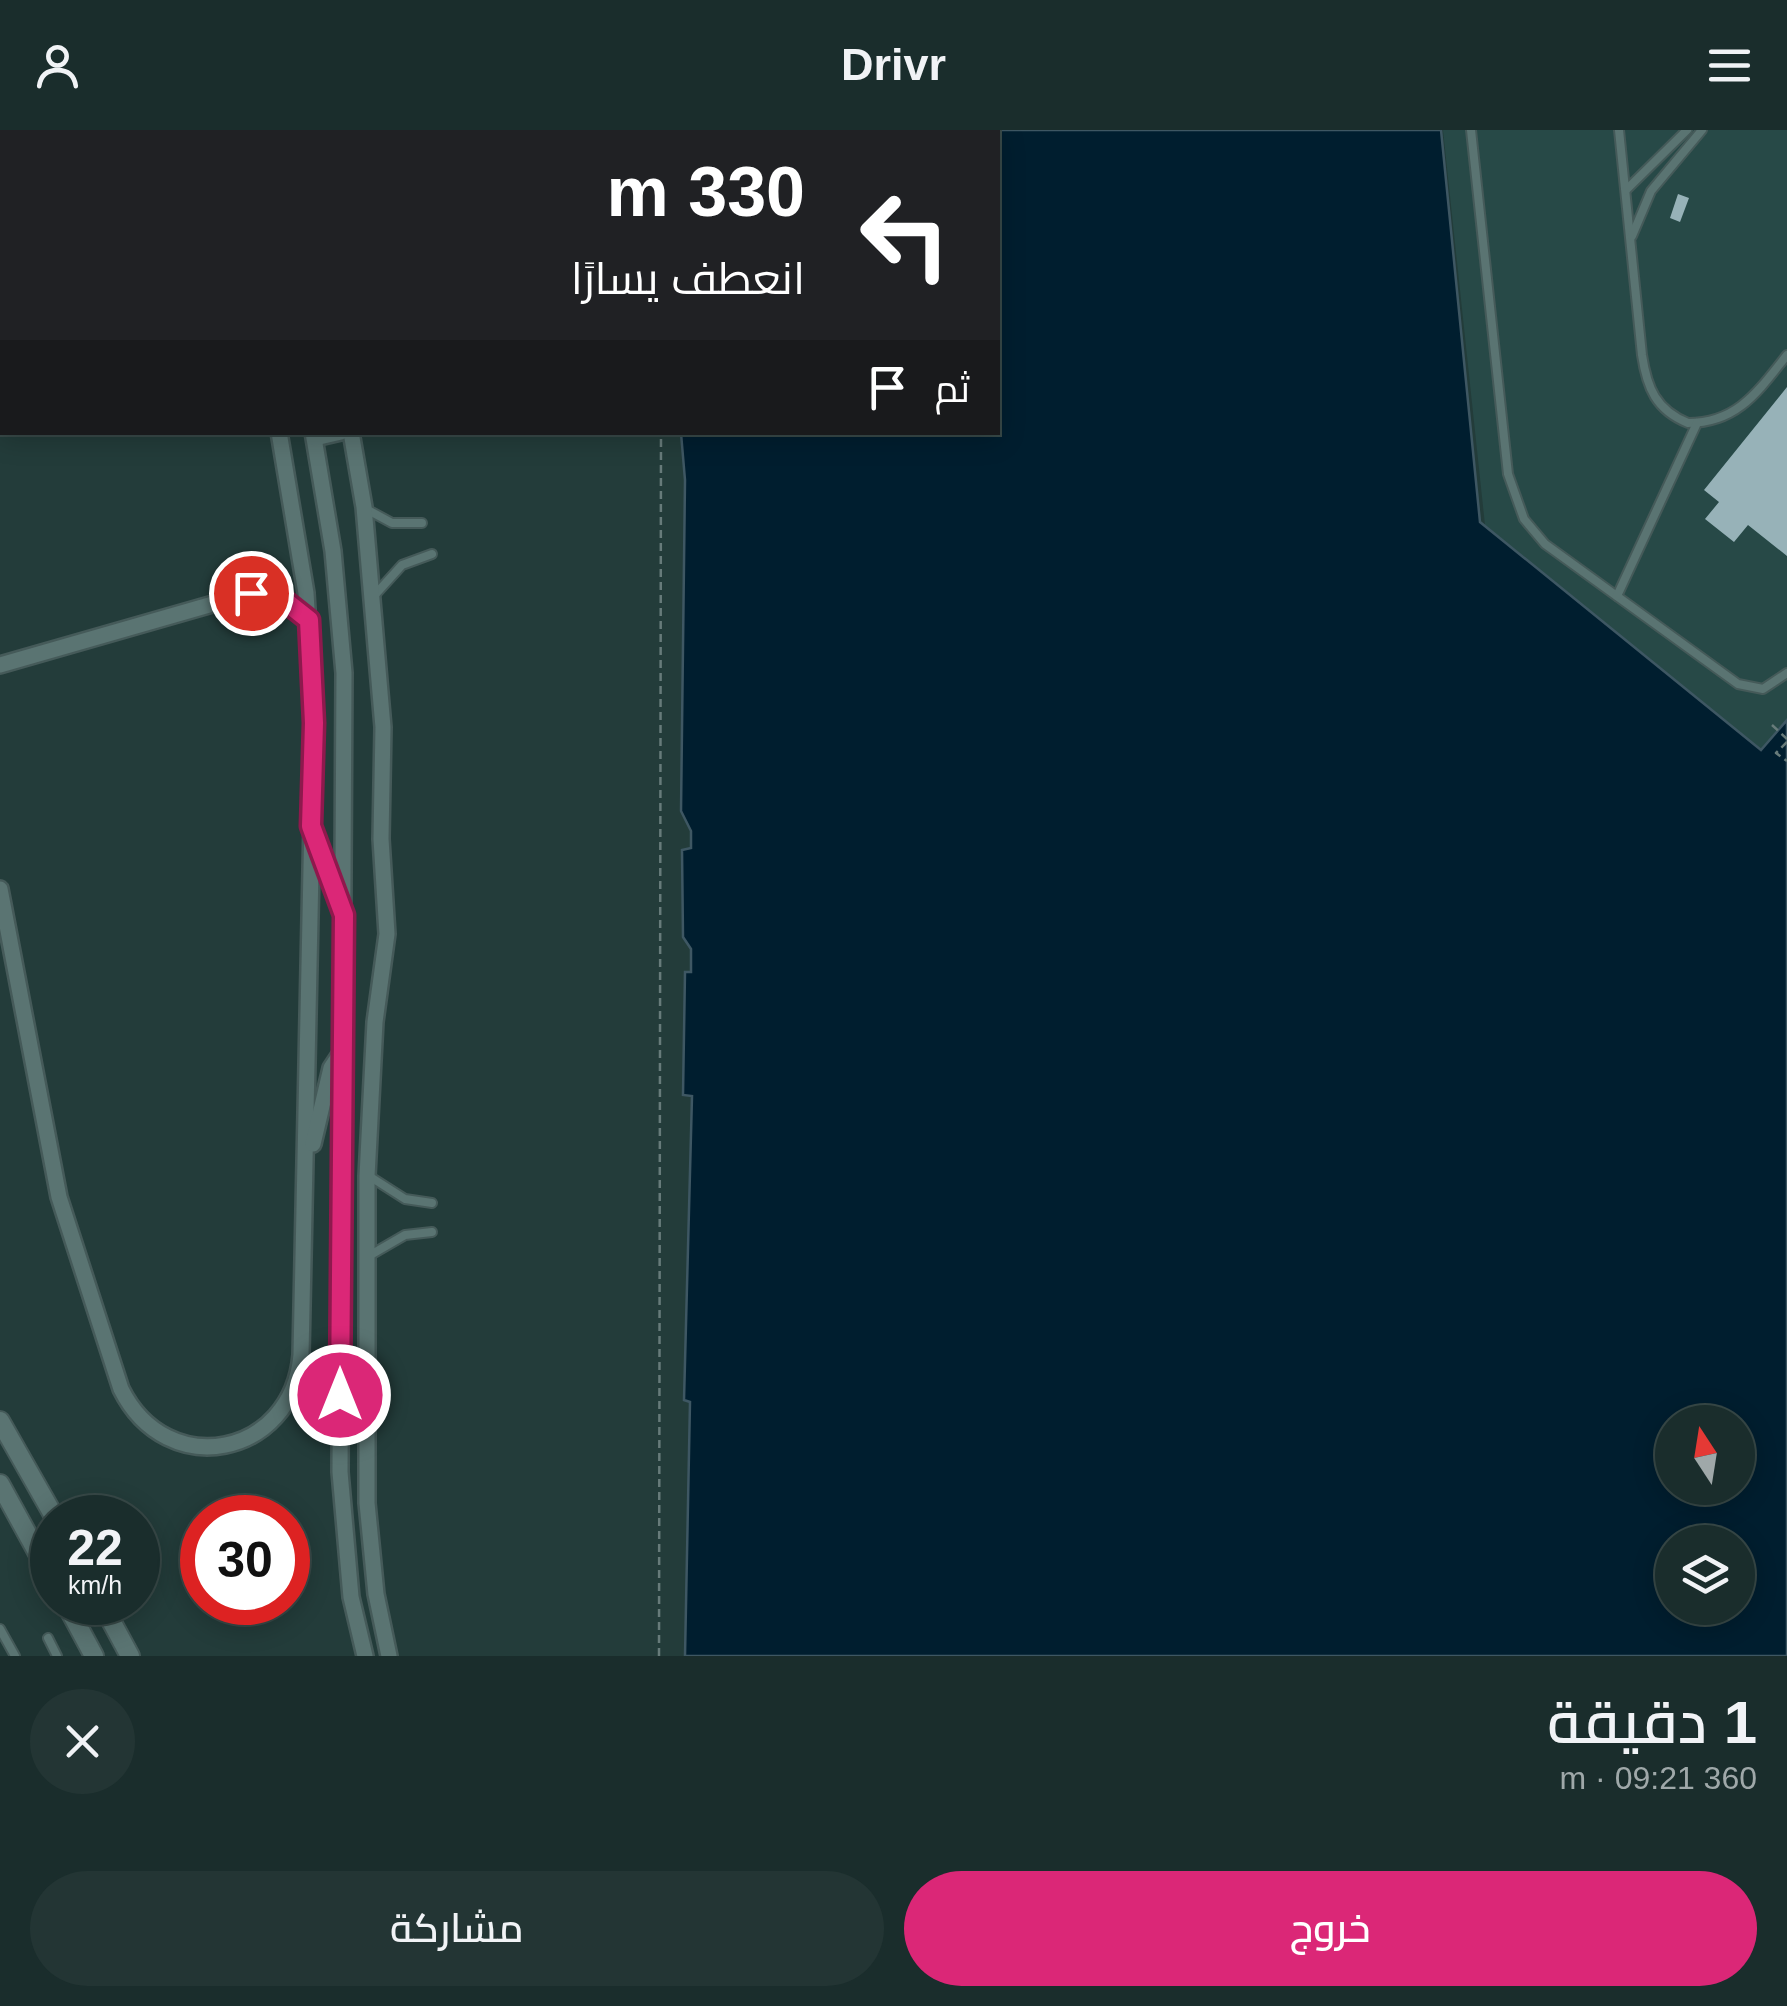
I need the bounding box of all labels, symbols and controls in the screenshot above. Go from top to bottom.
icon: person [30,38,85,93]
icon: menu [1702,38,1757,93]
text: Drivr [841,39,946,90]
text: 330 m [607,153,805,231]
icon: left [840,170,970,300]
text: انعطف يسارًا [571,253,805,304]
icon: arrive [860,360,915,415]
text: ثم [935,368,970,410]
pin [209,551,294,636]
icon: arrive [224,566,279,621]
position arrow [288,1343,392,1447]
north arrow [1655,1405,1755,1505]
map controls [1655,1405,1755,1625]
speed limit sign: 30 [180,1495,310,1625]
text: 22 [67,1520,123,1576]
button: layers [1655,1525,1755,1625]
text: km/h [68,1571,122,1599]
button: close [30,1689,135,1794]
text: 1 دقيقة [1547,1689,1757,1756]
text: 360 m · 09:21 [1560,1760,1757,1796]
button: مشاركة [30,1871,884,1986]
button: خروج [904,1871,1757,1986]

